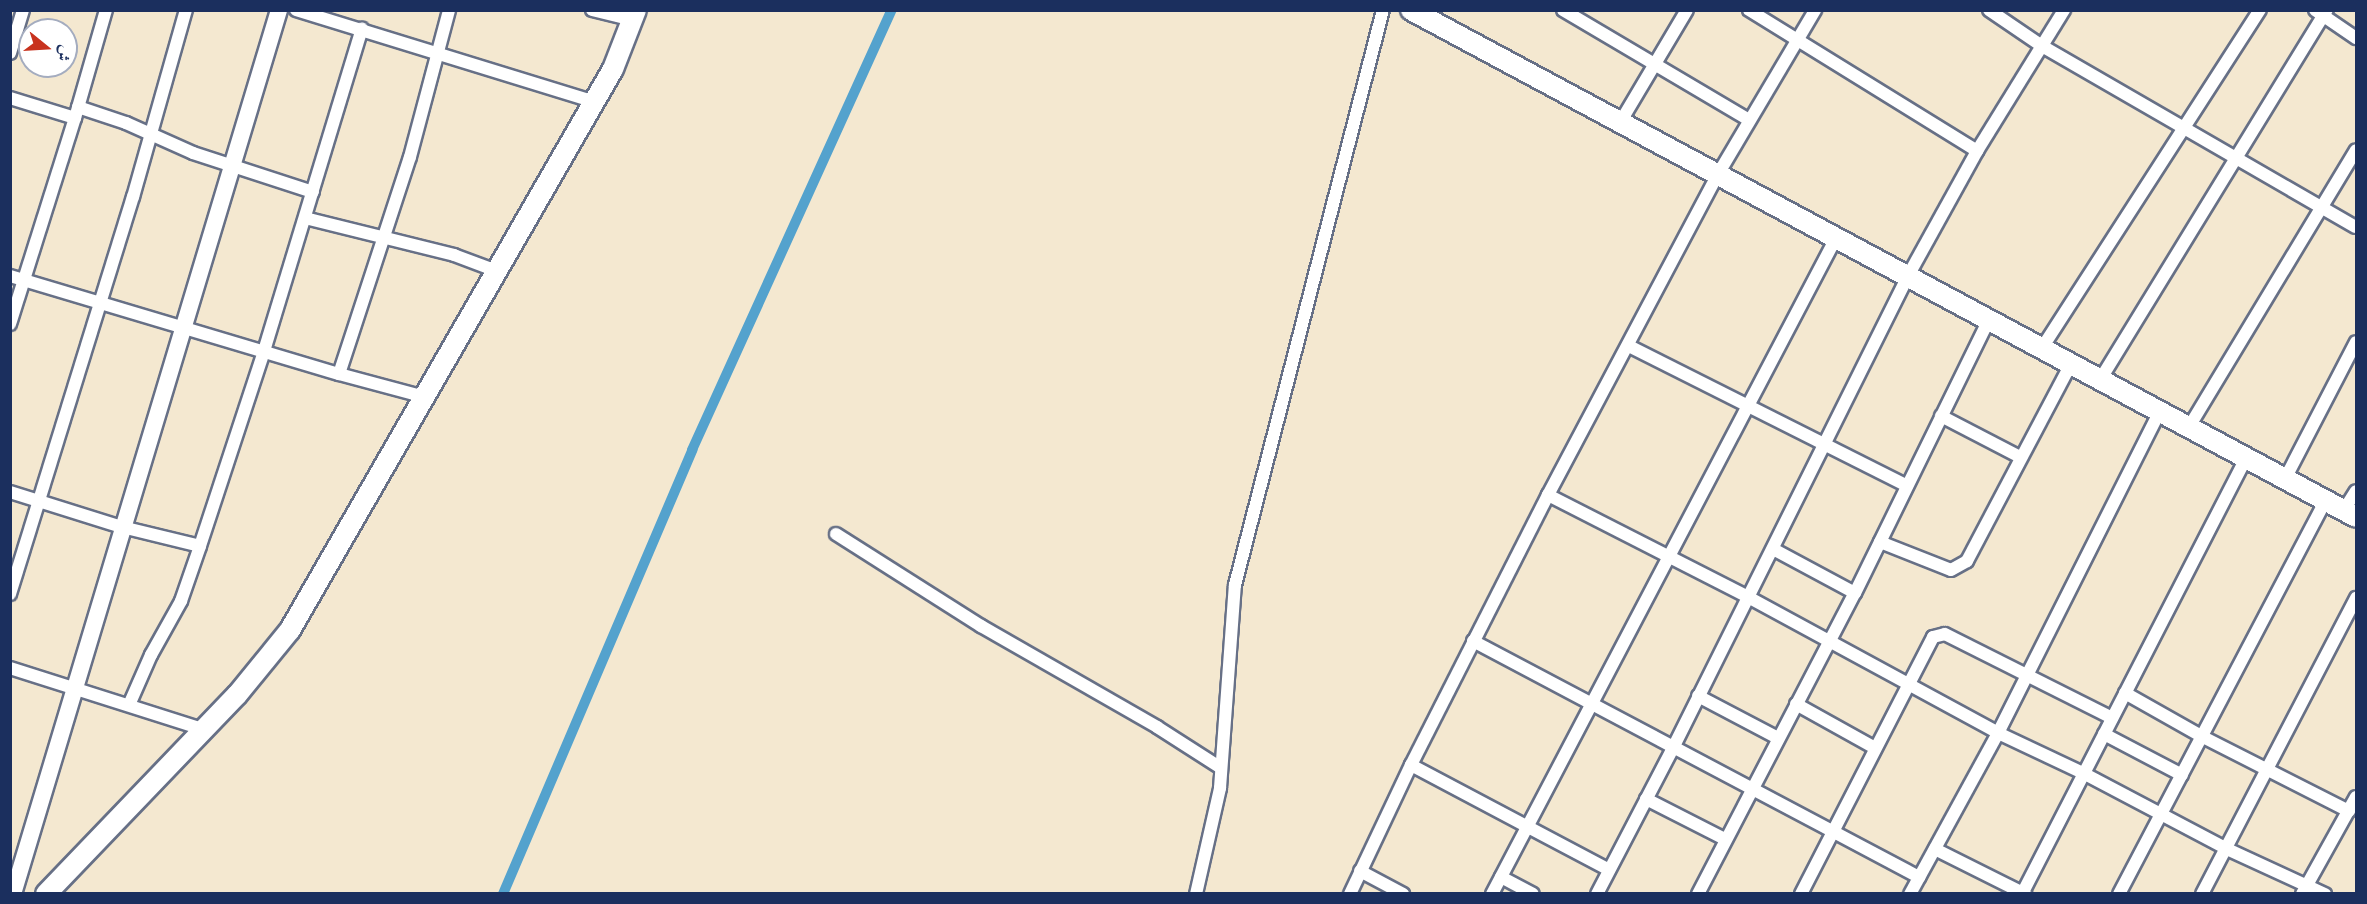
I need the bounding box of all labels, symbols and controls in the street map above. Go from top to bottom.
north arrow [18,18,78,78]
text: ش [50,42,76,64]

